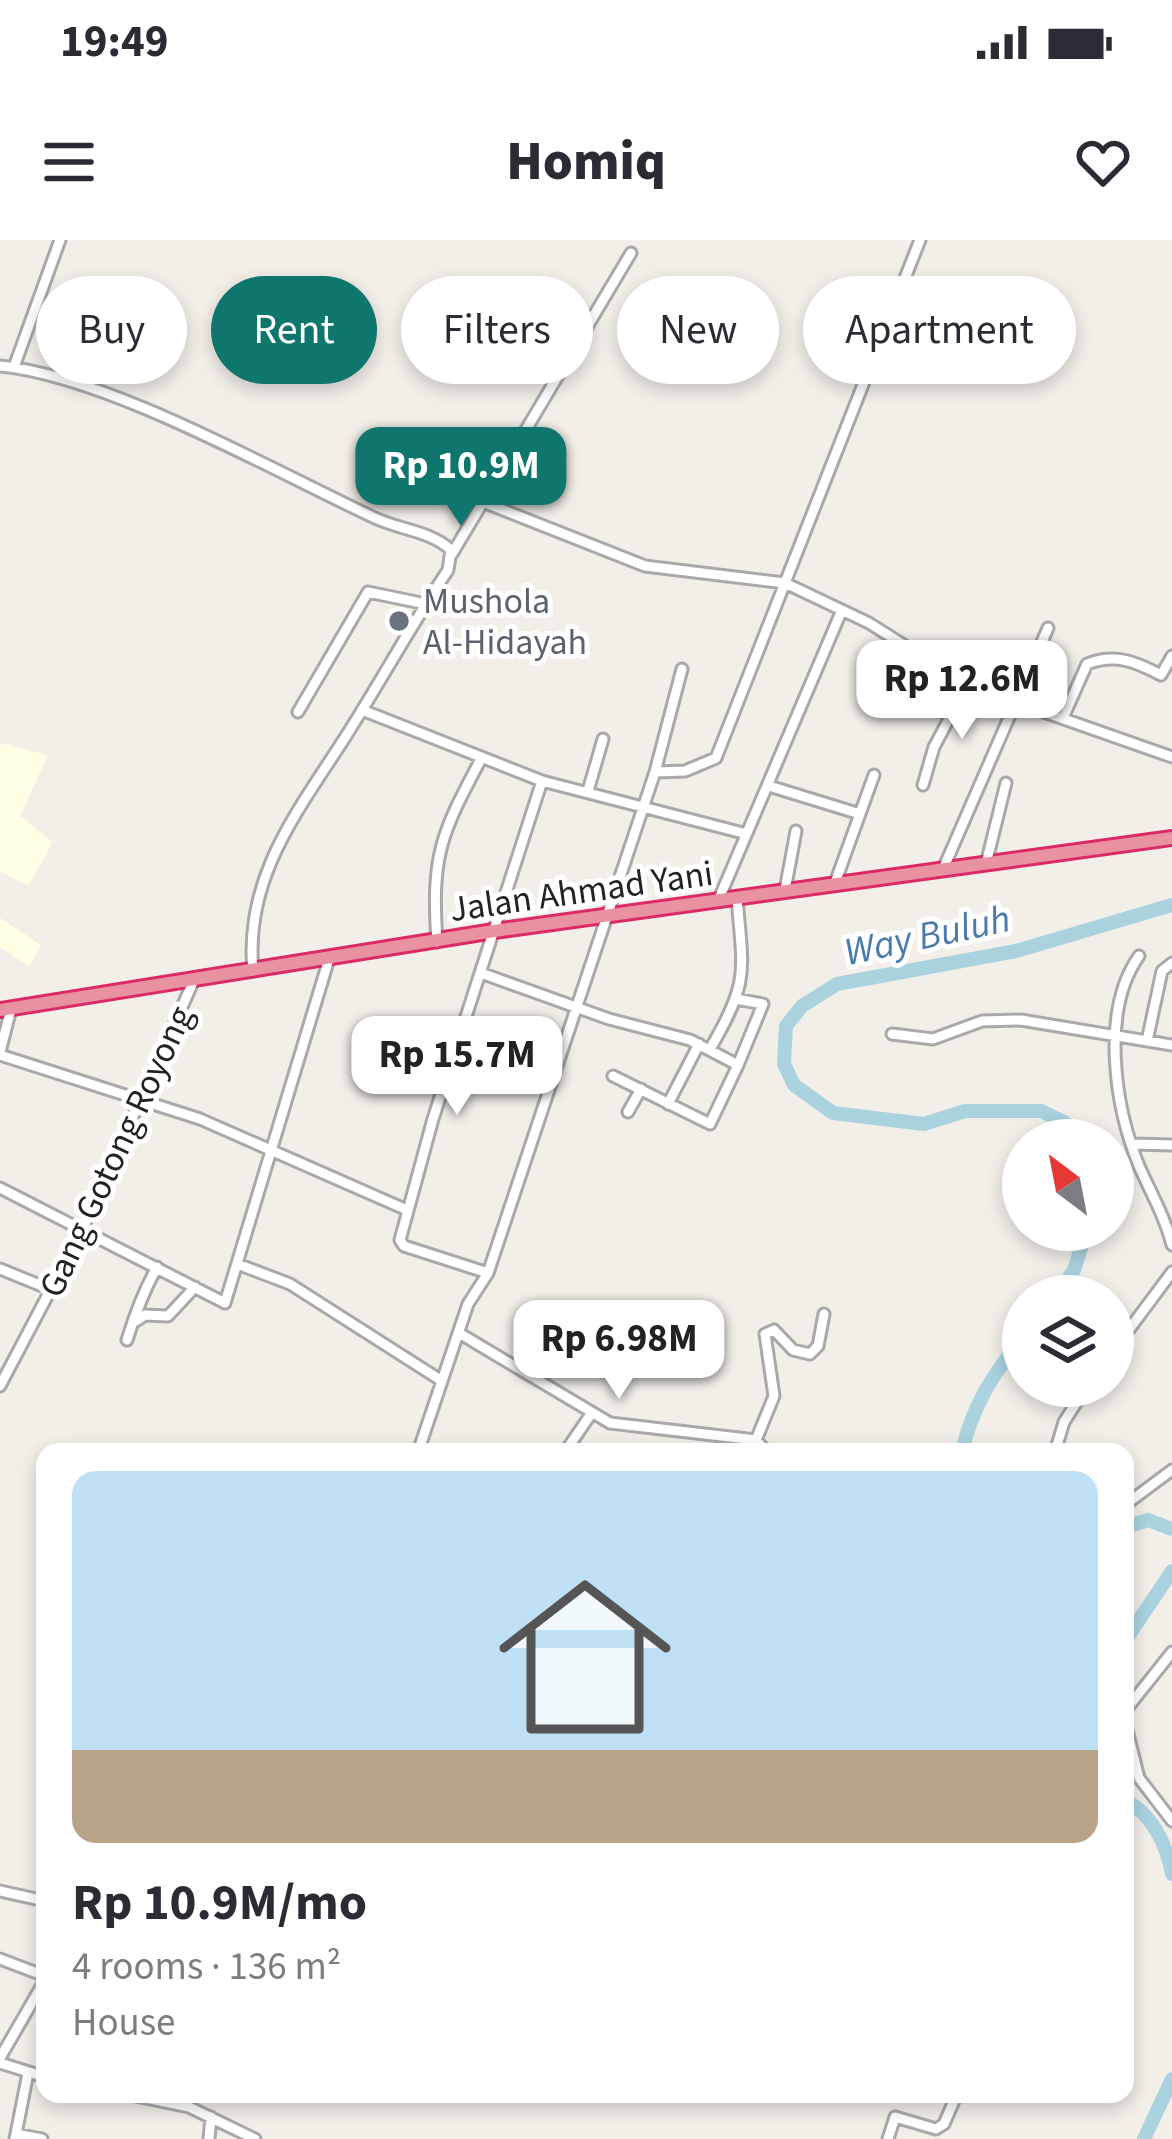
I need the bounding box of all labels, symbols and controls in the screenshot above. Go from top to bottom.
text: 19:49 [60,10,169,74]
text: Homiq [506,124,666,201]
icon: menu [36,129,102,195]
icon: heart [1070,129,1136,195]
chip: Buy [36,276,187,384]
chip: Rent [211,276,377,384]
chip: Filters [401,276,593,384]
chip: New [617,276,779,384]
chip: Apartment [803,276,1076,384]
pin: Rp 10.9M [337,427,585,529]
text: Rp 10.9M [382,438,540,494]
place label: Mushola Al-Hidayah [423,576,587,668]
marker: Mushola Al-Hidayah [386,608,412,634]
pin: Rp 12.6M [838,640,1086,742]
text: Rp 12.6M [883,651,1041,707]
street label: Jalan Ahmad Yani [446,848,716,935]
water label: Way Buluh [839,891,1016,981]
street label: Gang Gotong Royong [26,998,206,1306]
pin: Rp 15.7M [333,1016,581,1118]
text: Rp 15.7M [378,1027,536,1083]
north arrow [1002,1119,1134,1251]
map controls [1002,1119,1134,1407]
button: layers [1002,1275,1134,1407]
pin: Rp 6.98M [495,1300,743,1402]
text: Rp 6.98M [540,1311,698,1367]
icon: home [477,1549,693,1765]
text: Rp 10.9M/mo [72,1867,367,1939]
text: 4 rooms · 136 m² [72,1939,341,1995]
text: House [72,1995,175,2051]

